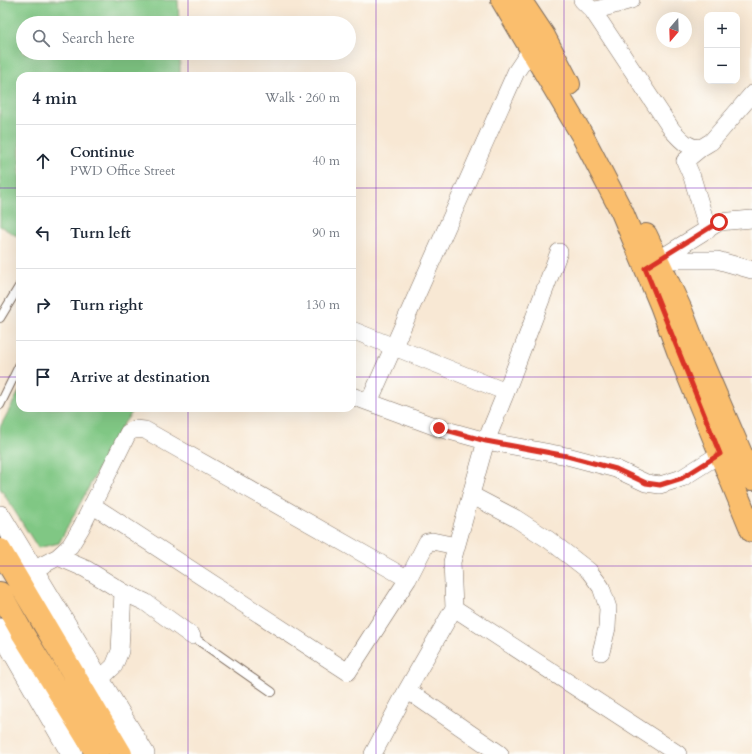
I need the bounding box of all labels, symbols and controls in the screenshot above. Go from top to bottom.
north arrow [656,12,692,48]
map controls [704,12,740,84]
button: + [704,12,740,48]
search box [16,16,356,60]
icon: search [30,27,52,49]
text: Search here [62,28,135,48]
button: − [704,48,740,84]
text: 4 min [32,87,77,110]
text: Walk · 260 m [265,89,340,107]
text: Continue [70,142,135,162]
icon: ahead [32,150,54,172]
text: 40 m [312,152,340,170]
text: PWD Office Street [70,162,175,180]
route start [710,213,728,231]
icon: left [32,222,54,244]
text: Turn left [70,223,131,243]
text: 90 m [312,224,340,242]
icon: right [32,294,54,316]
text: Turn right [70,295,143,315]
text: 130 m [306,296,340,314]
icon: arrive [32,366,54,388]
text: Arrive at destination [70,367,210,387]
route end [430,419,448,437]

